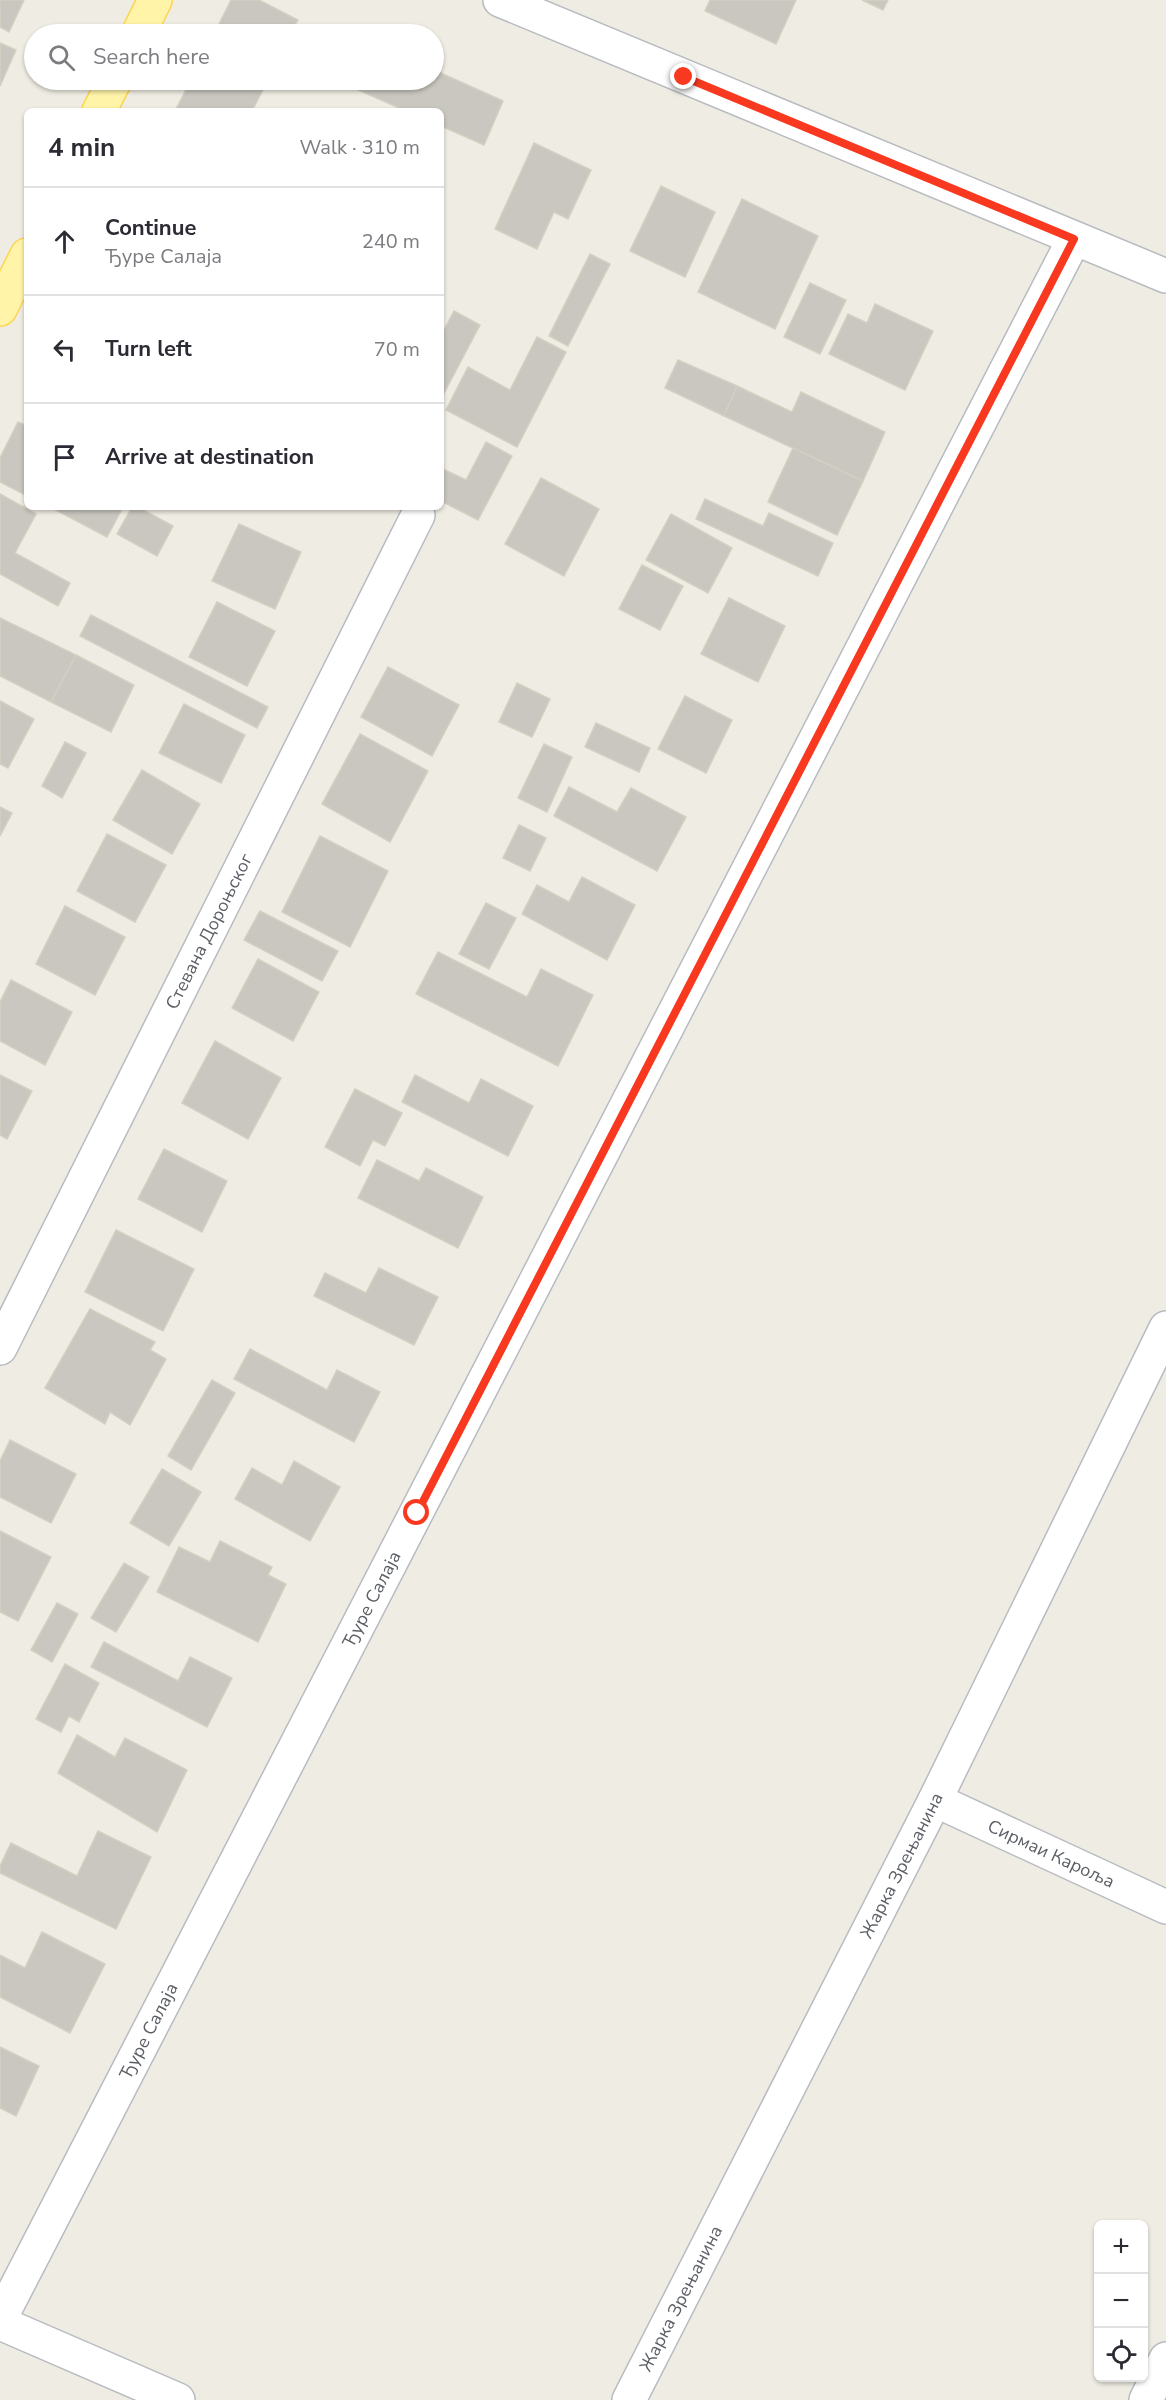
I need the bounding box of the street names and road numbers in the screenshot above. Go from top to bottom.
street label: Стевана Дороњског [160,849,258,1013]
street label: Ђуре Салаја [337,1547,406,1652]
street label: Жарка Зрењанина [854,1789,949,1942]
street label: Сирмаи Кароља [984,1814,1119,1894]
street label: Ђуре Салаја [114,1979,184,2083]
street label: Жарка Зрењанина [634,2221,728,2375]

